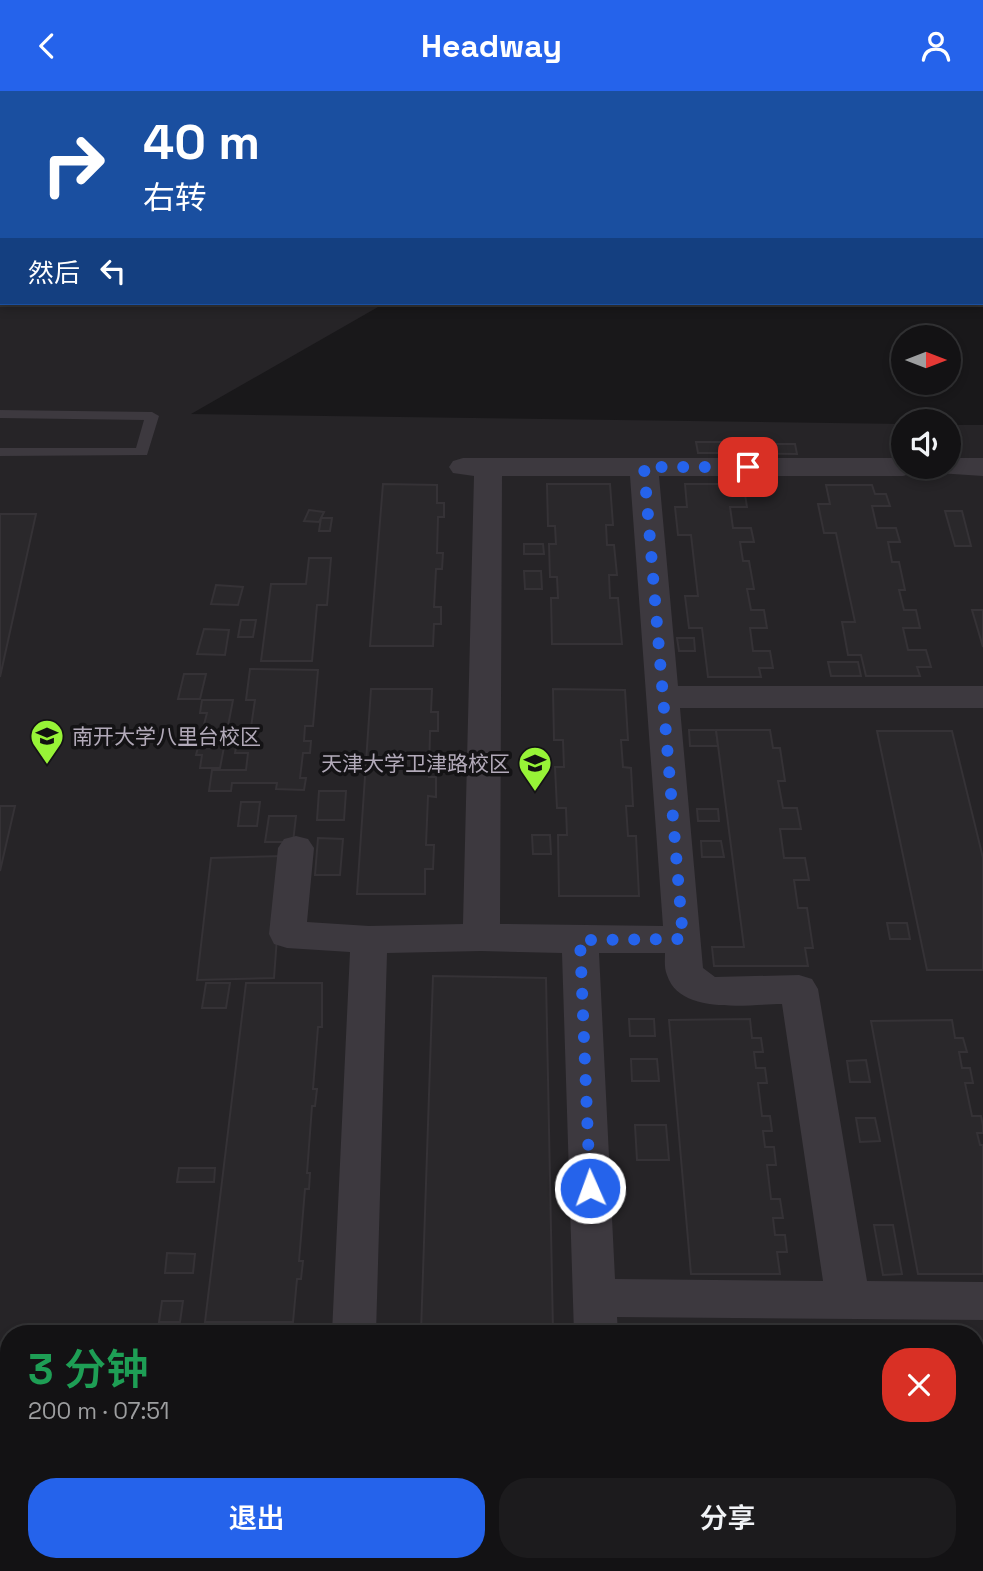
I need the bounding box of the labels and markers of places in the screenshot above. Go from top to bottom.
pin [718,437,778,497]
school or university icon: 南开大学八里台校区 [28,717,66,766]
place label: 南开大学八里台校区 [72,723,261,750]
school or university icon: 天津大学卫津路校区 [516,744,554,793]
place label: 天津大学卫津路校区 [321,750,510,777]

